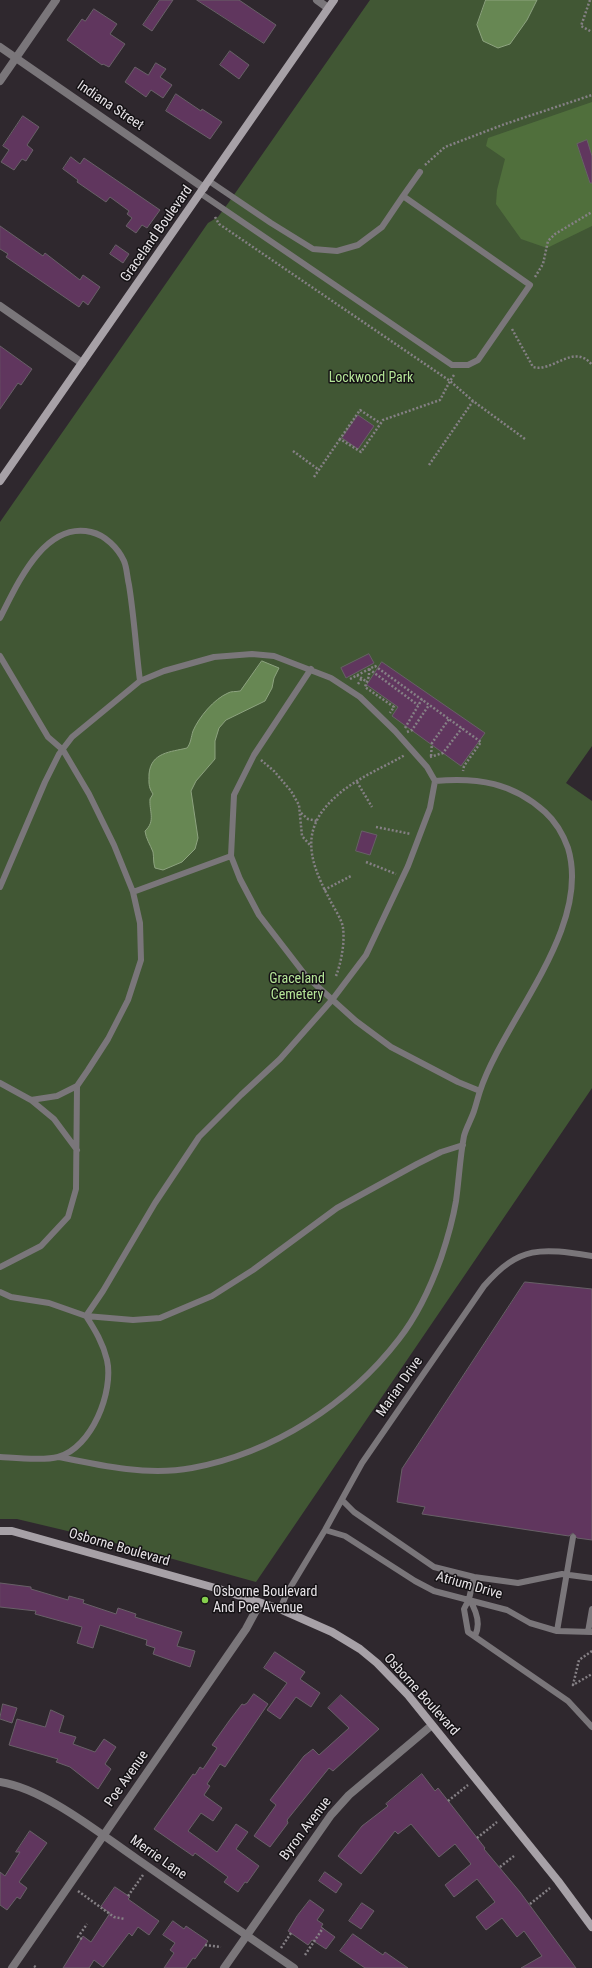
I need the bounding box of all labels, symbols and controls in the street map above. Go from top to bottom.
street label: Indiana Street [74,78,146,134]
street label: Graceland Boulevard [118,183,196,285]
park label: Lockwood Park [329,370,413,386]
park label: Graceland Cemetery [269,971,325,1004]
street label: Marian Drive [373,1354,427,1420]
street label: Osborne Boulevard [67,1526,171,1570]
street label: Atrium Drive [434,1569,504,1603]
place label: Osborne Boulevard And Poe Avenue [213,1584,317,1616]
marker: Osborne Boulevard And Poe Avenue [200,1595,210,1605]
street label: Osborne Boulevard [380,1651,462,1739]
street label: Poe Avenue [102,1748,152,1810]
street label: Byron Avenue [277,1794,335,1864]
street label: Merrie Lane [126,1832,190,1884]

